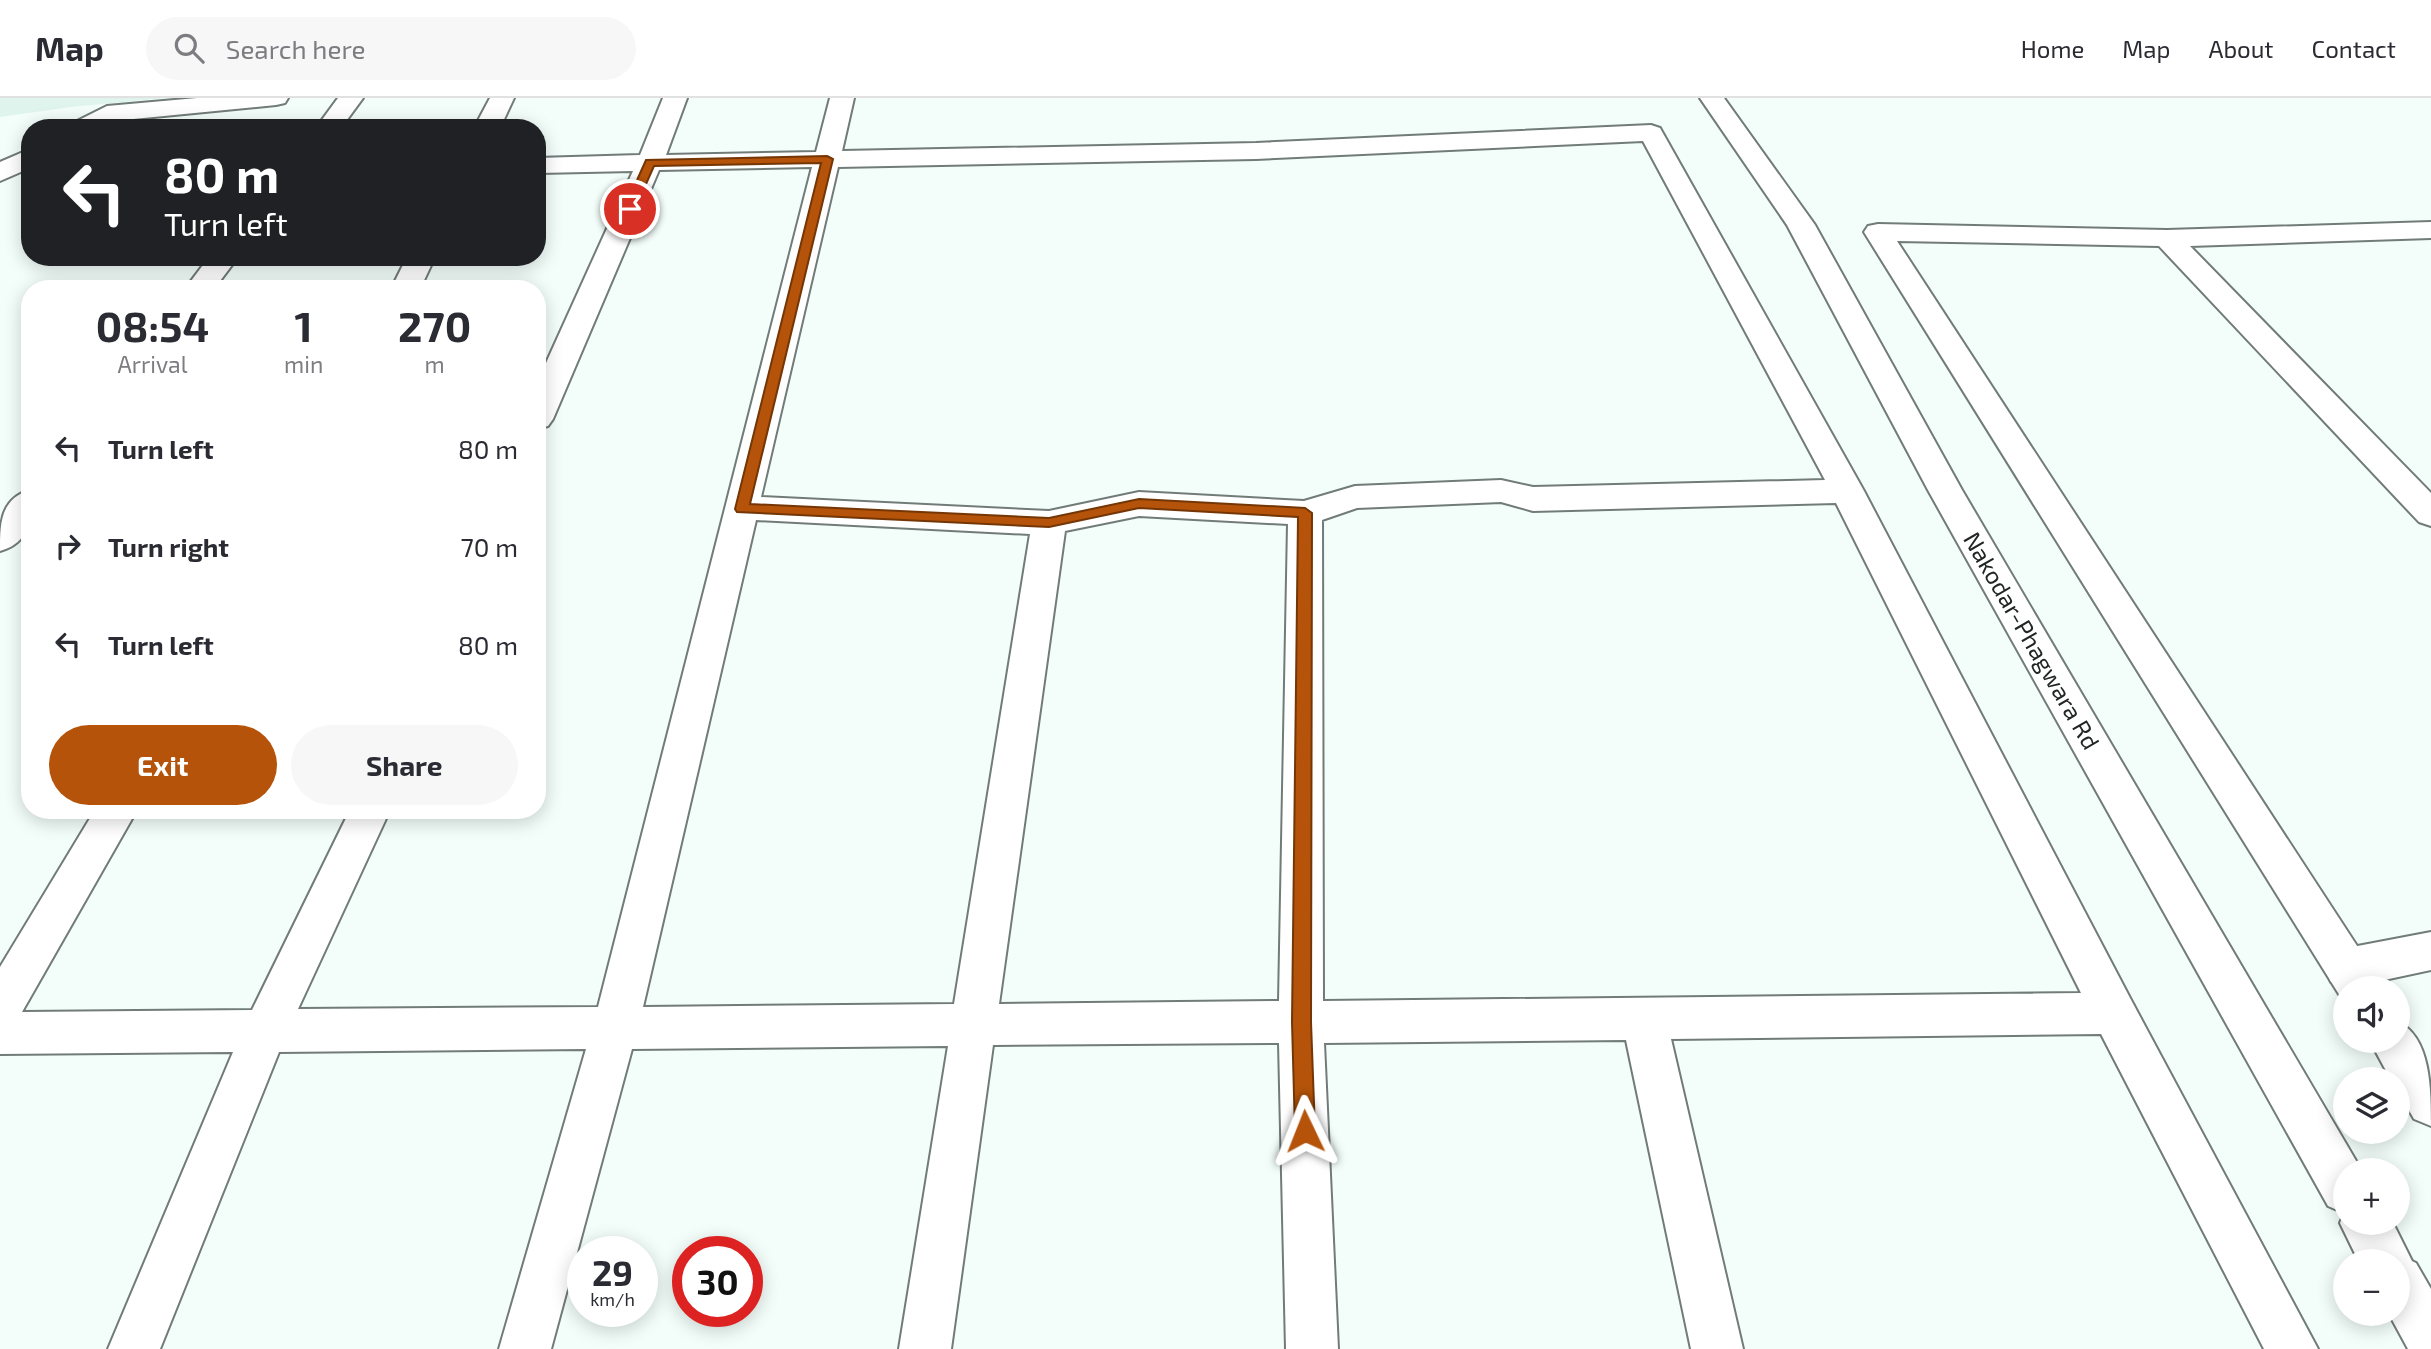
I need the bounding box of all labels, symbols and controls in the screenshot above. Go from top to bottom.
search box [146,17,636,80]
text: Map [35,28,104,68]
icon: search [170,29,208,67]
text: Search here [226,33,365,64]
text: Home [2021,34,2084,63]
text: Map [2122,34,2170,63]
text: About [2208,34,2274,63]
text: Contact [2312,34,2396,63]
text: 80 m [164,144,279,203]
icon: left [49,147,140,238]
pin [600,179,660,239]
icon: arrive [611,190,649,228]
text: Turn left [164,204,288,242]
text: 08:54 [96,300,209,350]
text: 1 [295,300,313,350]
text: 270 [398,300,471,350]
text: Arrival [118,350,188,378]
text: min [284,350,323,378]
text: m [425,350,445,378]
icon: left [49,429,87,467]
text: Turn left [108,433,214,464]
text: 80 m [458,433,518,464]
street label: Nakodar-Phagwara Rd [1958,526,2106,754]
icon: right [49,527,87,565]
text: Turn right [108,531,229,562]
text: 70 m [460,531,518,562]
icon: left [49,625,87,663]
text: Turn left [108,629,214,660]
text: 80 m [458,629,518,660]
button: Exit [49,725,277,805]
button: Share [291,725,518,805]
map controls [2333,976,2410,1326]
button: sound [2333,976,2410,1053]
button: layers [2333,1067,2410,1144]
position arrow [1268,1094,1342,1168]
button: + [2333,1158,2410,1235]
speed limit sign: 30 [672,1236,763,1327]
button: − [2333,1249,2410,1326]
text: 29 [592,1251,633,1293]
text: km/h [590,1288,635,1310]

